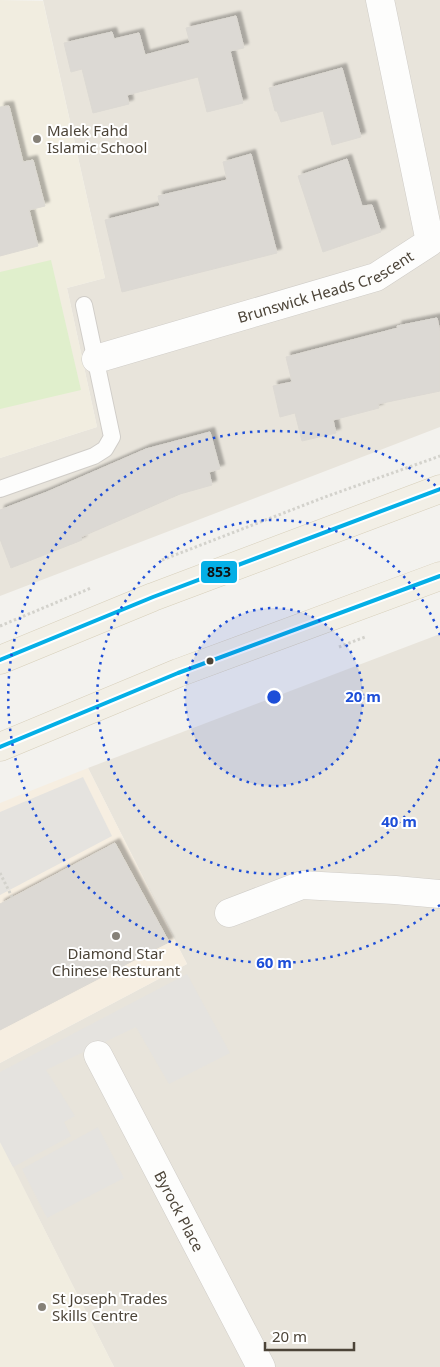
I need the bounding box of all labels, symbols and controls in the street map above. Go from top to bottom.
place label: Malek Fahd Islamic School [47,120,147,157]
marker: Malek Fahd Islamic School [31,133,43,145]
street label: Brunswick Heads Crescent [235,245,417,327]
line badge: 853 [200,560,238,584]
text: 853 [207,562,231,581]
unlabelled marker [205,656,215,666]
text: 20 m [345,686,381,706]
centre of rings [265,688,283,706]
text: 40 m [381,811,417,831]
marker: Diamond Star Chinese Resturant [110,930,122,942]
place label: Diamond Star Chinese Resturant [52,943,181,980]
text: 60 m [256,952,292,972]
street label: Byrock Place [150,1167,209,1255]
place label: St Joseph Trades Skills Centre [52,1288,168,1325]
marker: St Joseph Trades Skills Centre [36,1301,48,1313]
scale bar [265,1320,354,1352]
text: 20 m [272,1326,307,1346]

